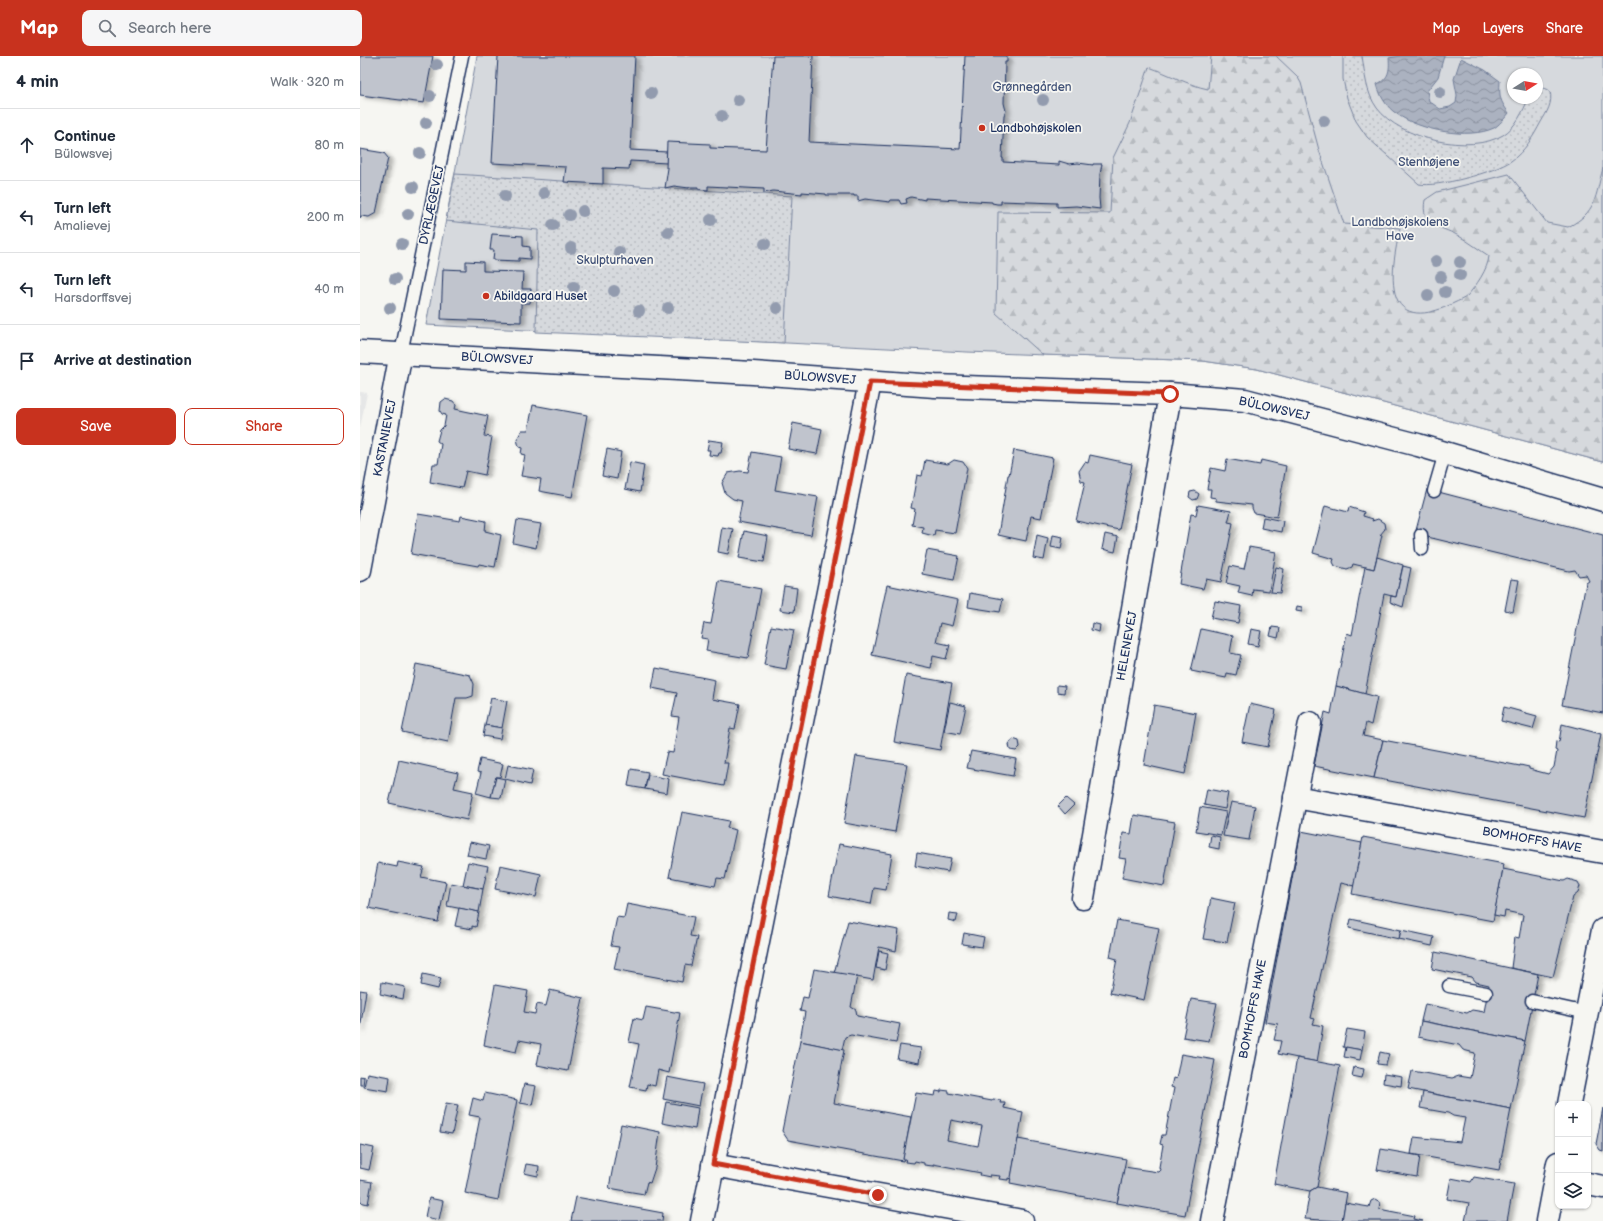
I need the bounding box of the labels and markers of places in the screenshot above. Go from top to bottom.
place label: Landbohøjskolen [990,121,1082,136]
marker: Landbohøjskolen [977,123,987,133]
place label: Abildgaard Huset [494,289,588,304]
marker: Abildgaard Huset [481,291,491,301]

